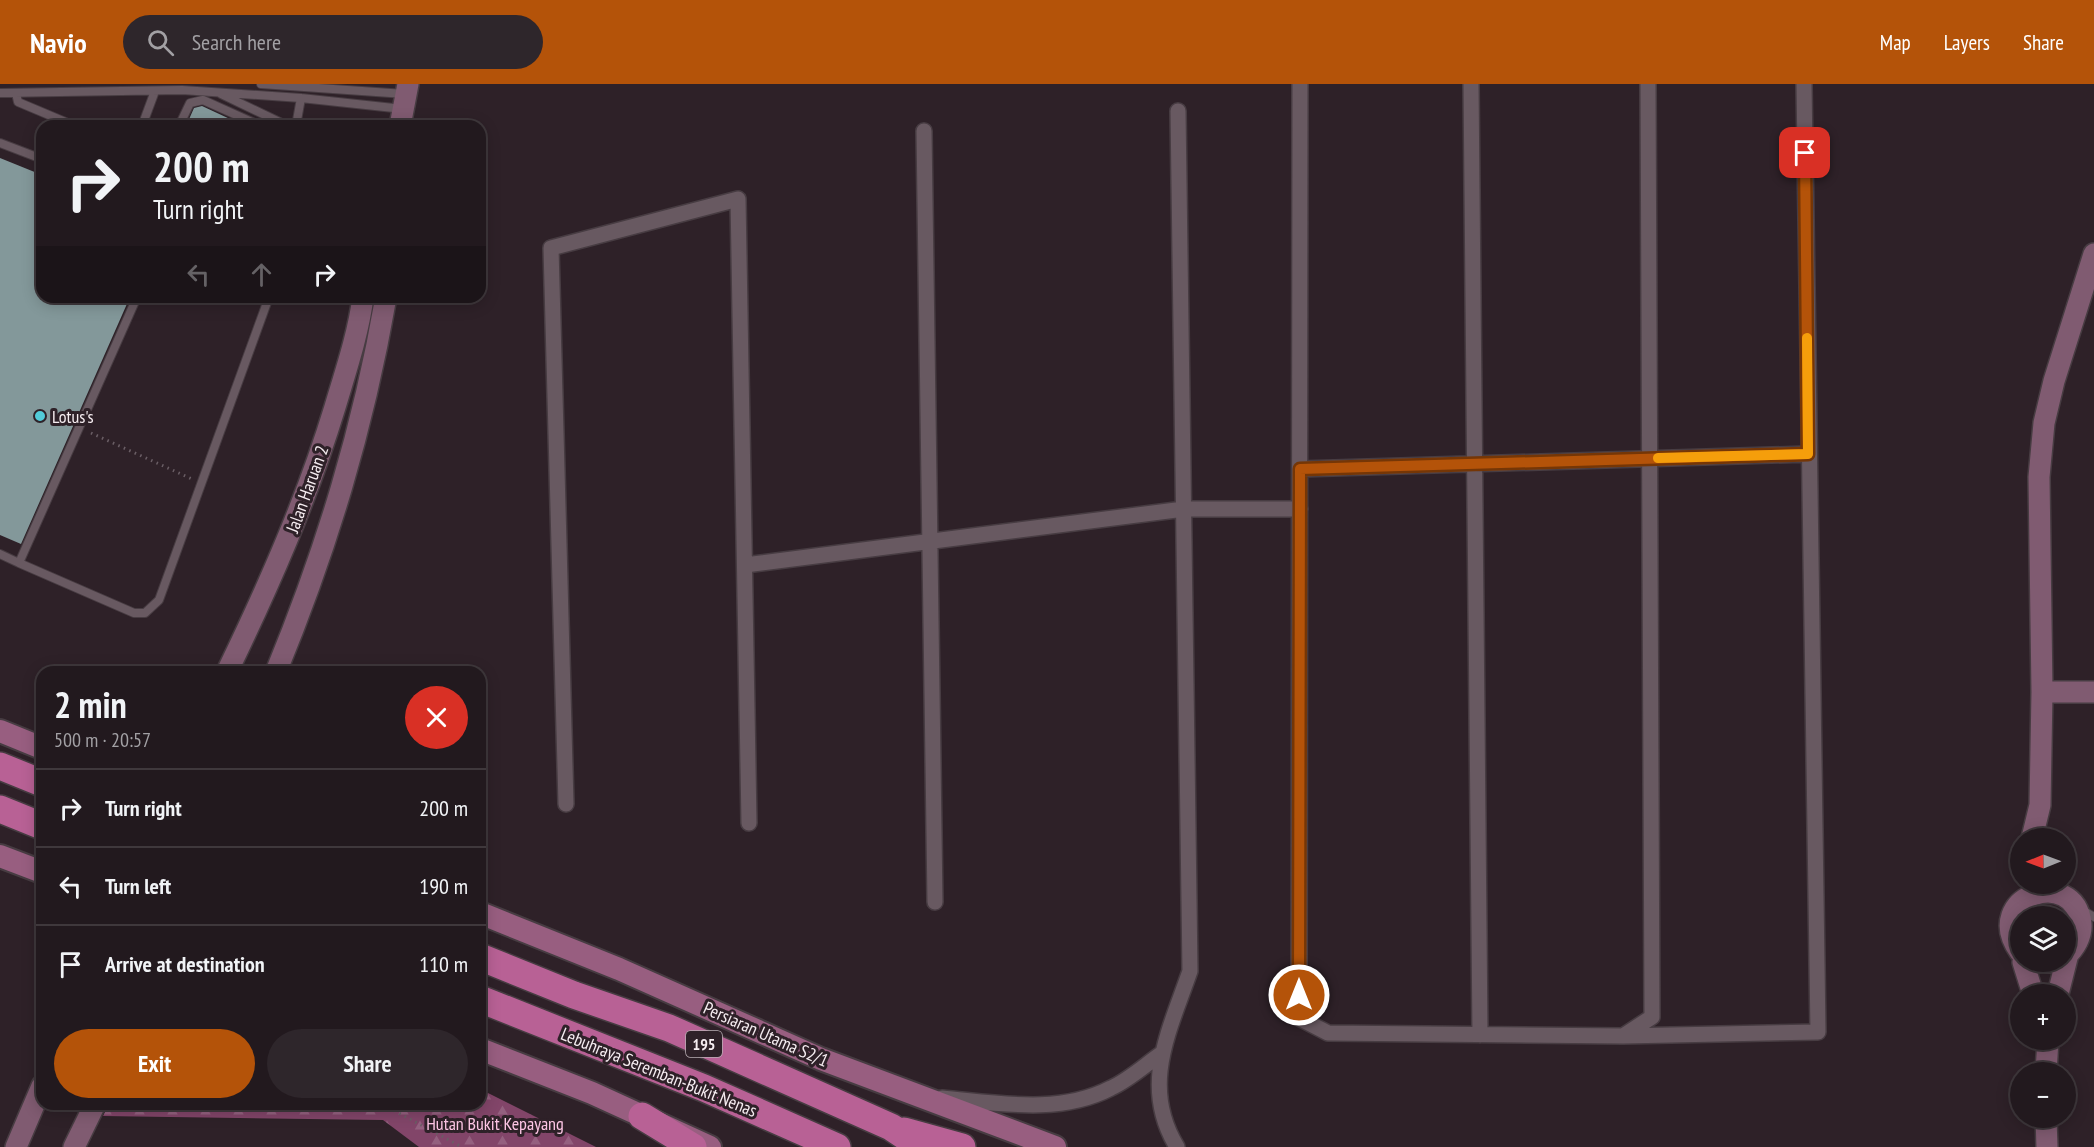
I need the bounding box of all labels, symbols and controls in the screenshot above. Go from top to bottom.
search box [123,15,543,69]
text: Navio [30,24,87,61]
icon: search [144,26,177,59]
text: Search here [192,28,281,56]
text: Map [1880,29,1911,56]
text: Layers [1944,29,1990,56]
text: Share [2023,29,2064,56]
pin [1779,127,1830,178]
icon: arrive [1788,136,1821,169]
text: 200 m [153,139,250,194]
icon: right [54,144,132,222]
text: Turn right [153,192,244,226]
icon: left [182,258,215,291]
icon: ahead [245,258,278,291]
icon: right [308,258,341,291]
place label: Lotus's [52,405,94,428]
marker: Lotus's [33,409,47,423]
street label: Jalan Haruan 2 [280,442,333,537]
text: 2 min [54,681,127,728]
button: close [405,686,468,749]
text: 500 m · 20:57 [54,727,151,753]
icon: right [54,792,87,825]
text: Turn right [105,794,182,822]
text: 200 m [419,794,468,822]
north arrow [2010,828,2076,894]
map controls [2010,828,2076,1128]
icon: left [54,870,87,903]
text: Turn left [105,872,171,900]
text: 190 m [419,872,468,900]
button: layers [2010,906,2076,972]
icon: arrive [54,948,87,981]
text: Arrive at destination [105,950,265,978]
text: 110 m [419,950,468,978]
position arrow [1267,963,1331,1027]
button: + [2010,984,2076,1050]
street label: Persiaran Utama S2/1 [700,996,832,1072]
street label: Lebuhraya Seremban-Bukit Nenas [558,1022,760,1122]
button: Exit [54,1029,255,1098]
button: Share [267,1029,468,1098]
road number: 195 [686,1031,722,1057]
button: − [2010,1062,2076,1128]
park label: Hutan Bukit Kepayang [426,1112,564,1135]

